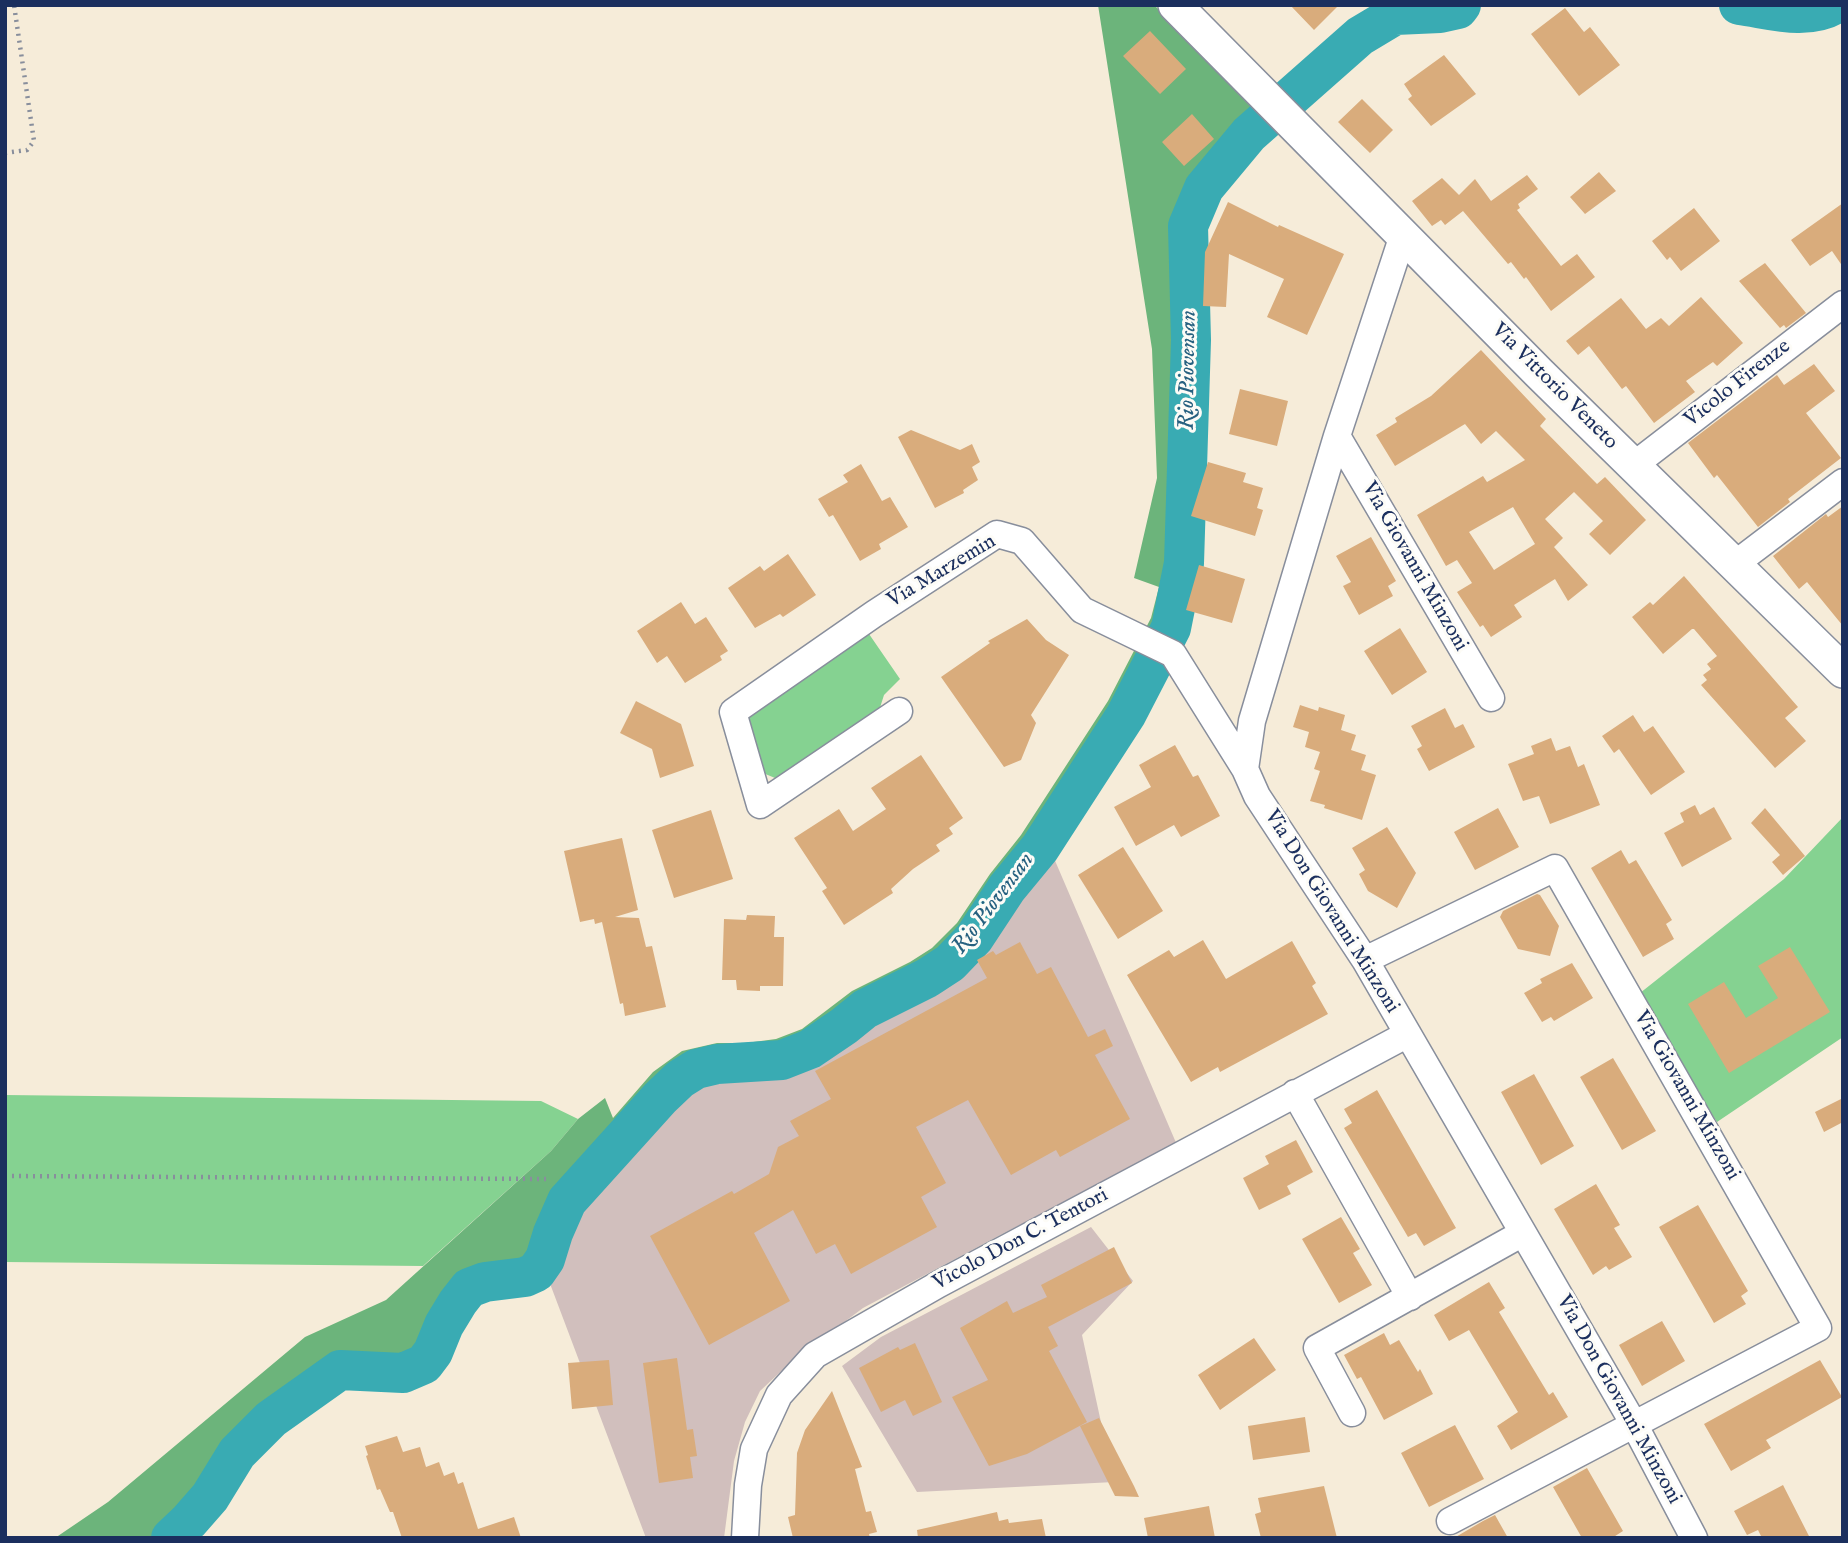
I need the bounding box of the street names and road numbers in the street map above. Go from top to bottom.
street label: Via Vittorio Veneto [1485,318,1623,456]
street label: Vicolo Firenze [1680,335,1796,433]
street label: Via Giovanni Minzoni [1355,478,1473,656]
street label: Via Marzemin [883,530,1001,614]
street label: Via Don Giovanni Minzoni [1258,805,1404,1019]
street label: Via Giovanni Minzoni [1627,1007,1745,1185]
street label: Vicolo Don C. Tentori [929,1183,1113,1297]
street label: Via Don Giovanni Minzoni [1550,1291,1686,1509]

